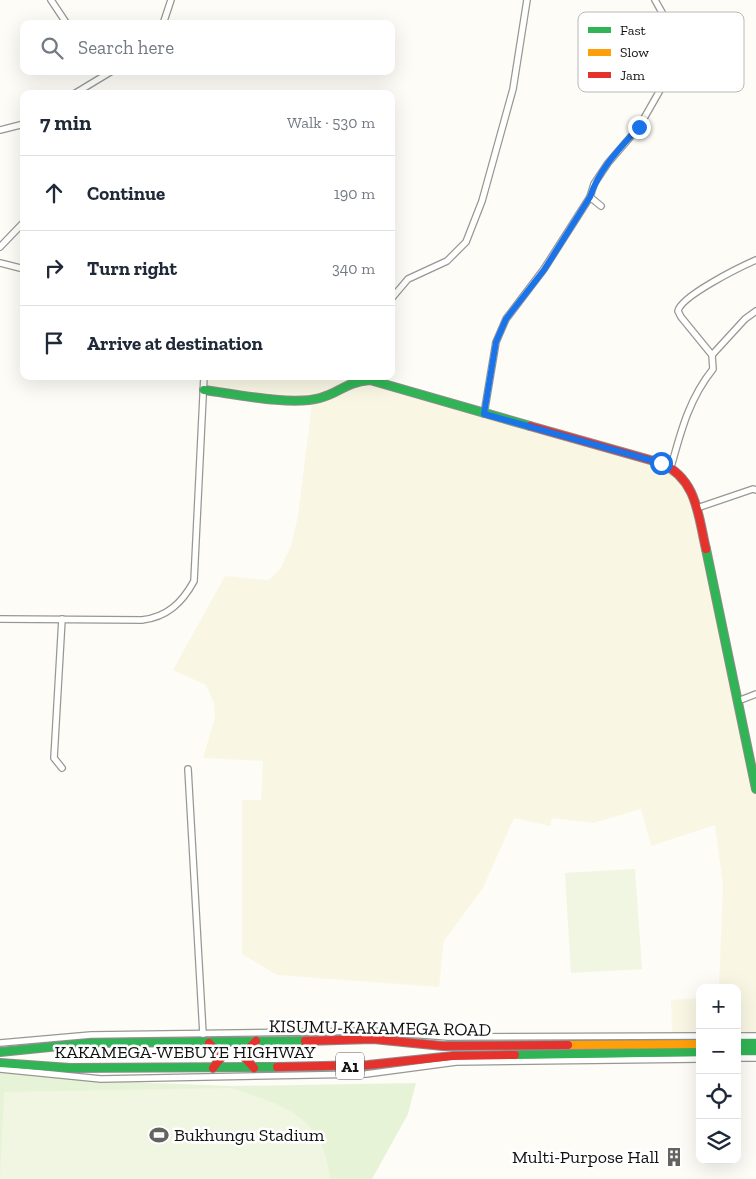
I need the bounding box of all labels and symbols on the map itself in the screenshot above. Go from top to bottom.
legend [578,12,744,92]
text: Fast [620,22,647,39]
text: Slow [620,44,649,61]
text: Jam [620,67,645,84]
route end [628,116,651,139]
route start [650,452,673,475]
street label: KISUMU-KAKAMEGA ROAD [269,1015,491,1041]
street label: KAKAMEGA-WEBUYE HIGHWAY [55,1041,315,1063]
road number: A1 [336,1052,364,1080]
sports icon: Bukhungu Stadium [148,1124,170,1146]
place label: Bukhungu Stadium [174,1124,325,1146]
place label: Multi-Purpose Hall [512,1146,659,1168]
building icon: Multi-Purpose Hall [663,1146,685,1168]

